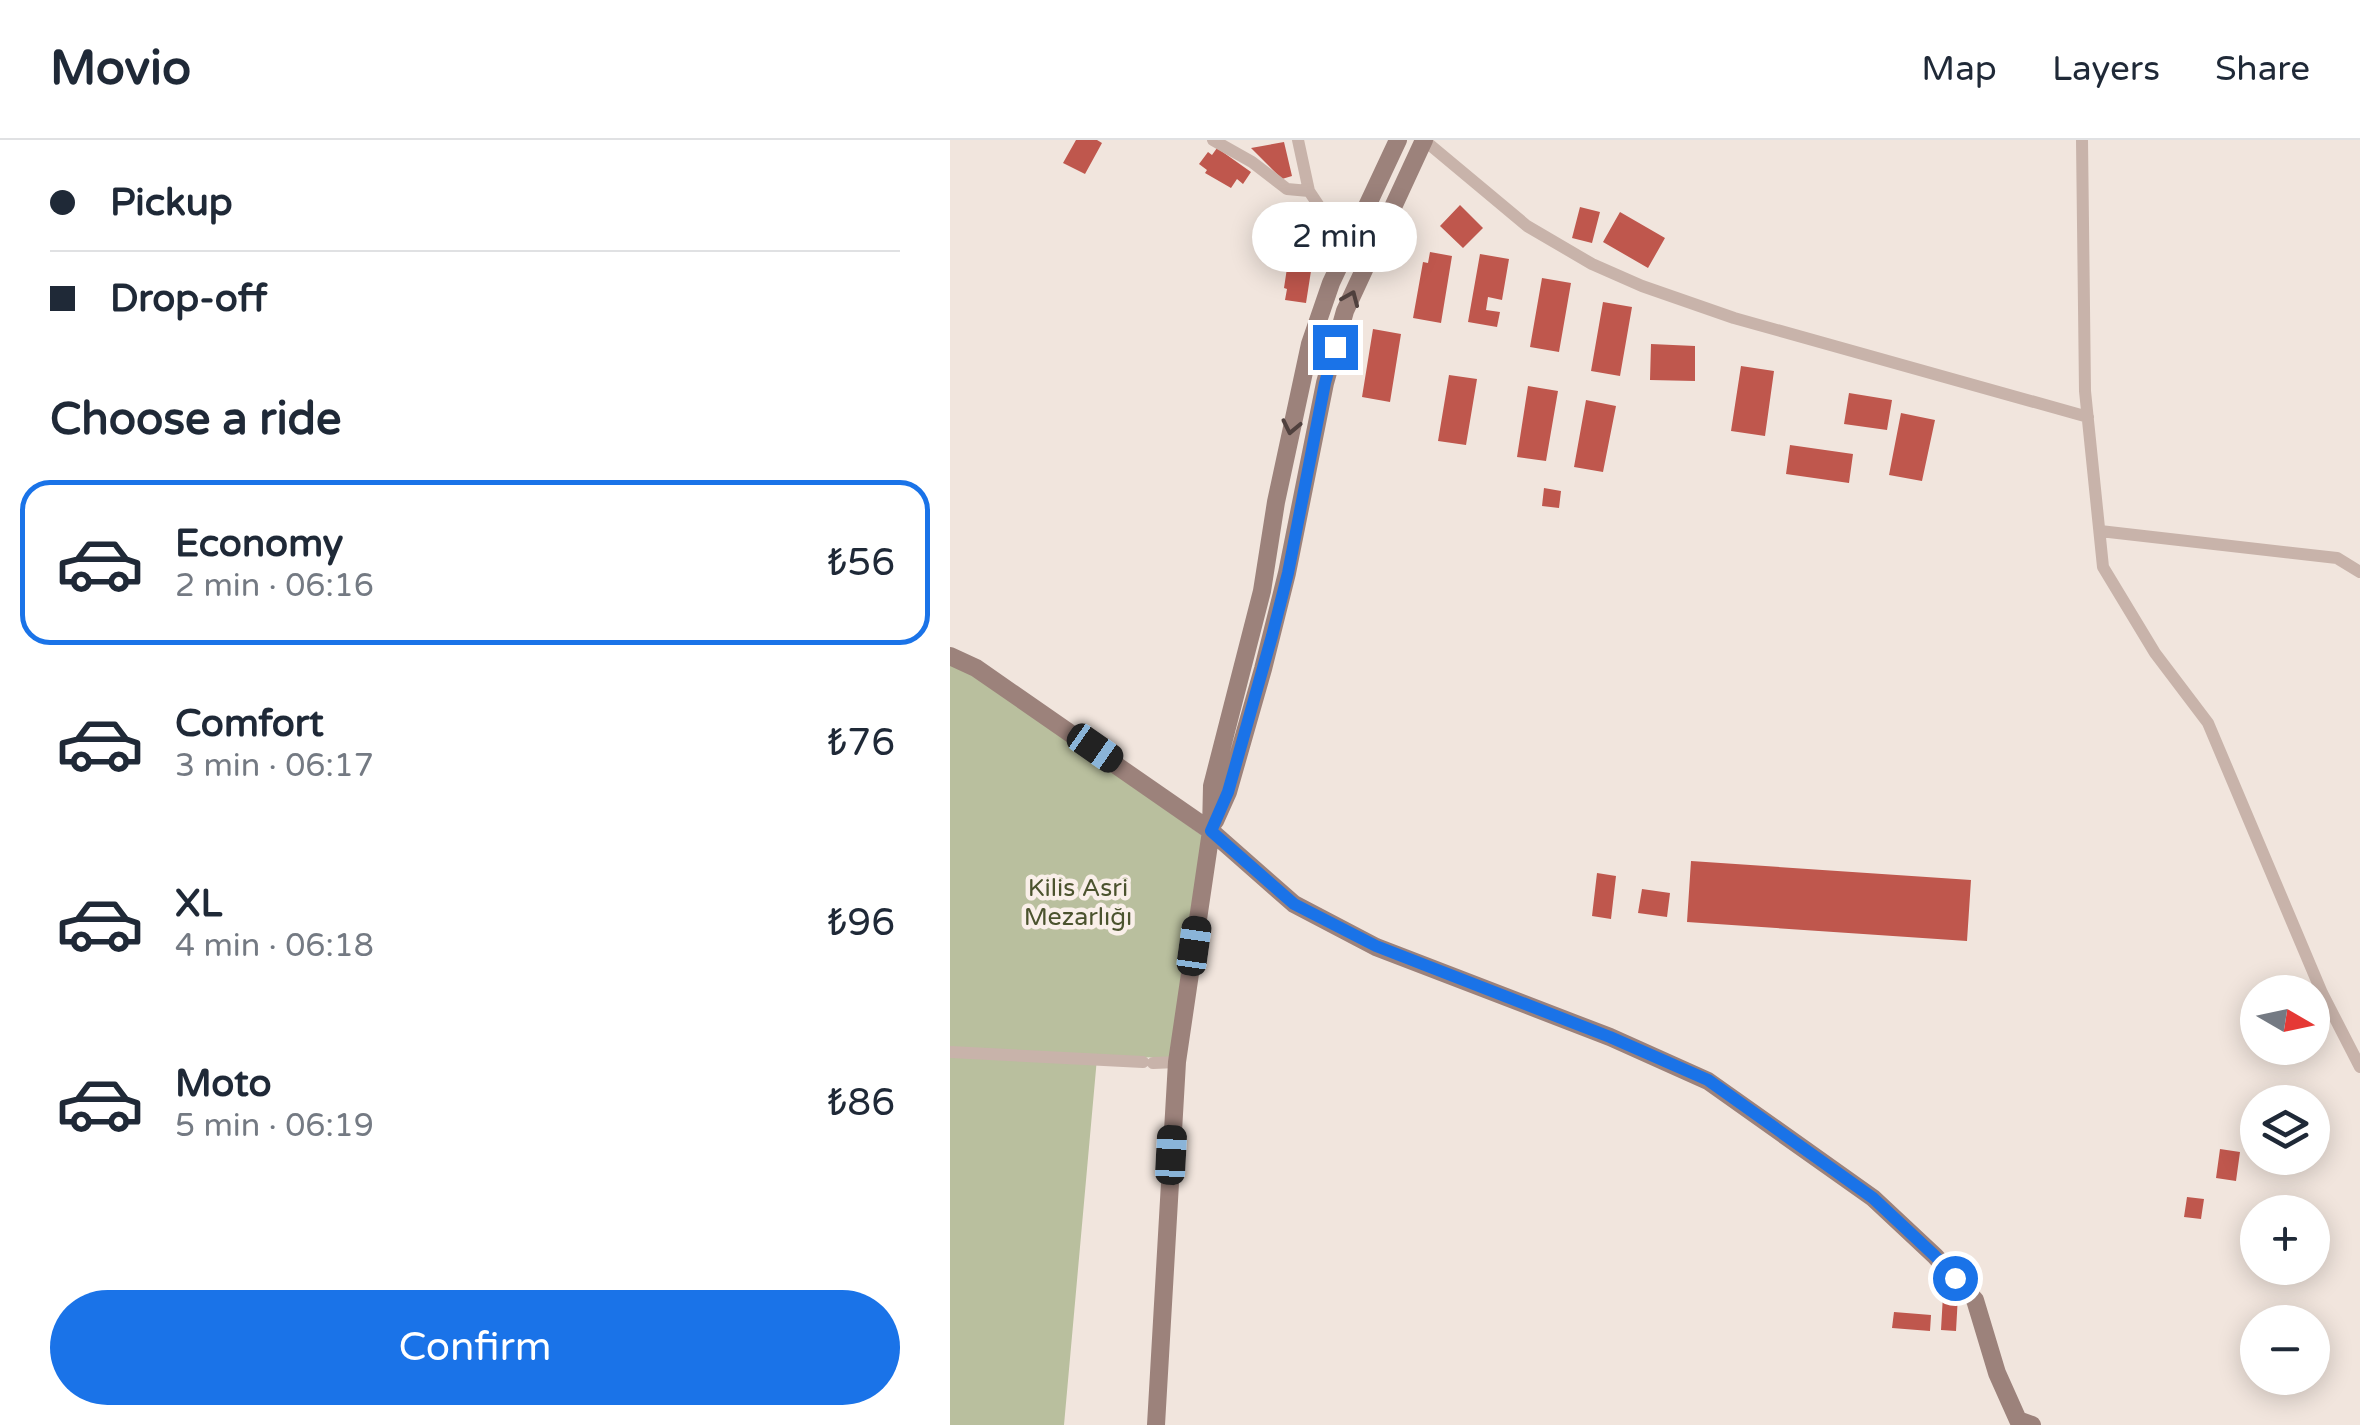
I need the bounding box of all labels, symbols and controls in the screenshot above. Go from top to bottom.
text: Movio [50,40,191,98]
text: Map [1921,48,1997,90]
text: Layers [2052,48,2160,90]
text: Share [2215,48,2310,90]
text: Pickup [110,180,233,226]
callout: 2 min [1252,202,1418,272]
text: 2 min [1292,218,1377,256]
text: Drop-off [110,276,267,322]
one-way arrow [1340,290,1360,308]
route end [1313,325,1358,370]
text: Choose a ride [50,393,341,447]
one-way arrow [1282,418,1303,435]
icon: car [55,518,145,608]
text: Economy [175,521,343,567]
text: ₺56 [827,540,895,586]
text: 2 min · 06:16 [175,567,374,605]
icon: car [55,698,145,788]
text: Comfort [175,701,324,747]
car [1062,719,1128,777]
text: ₺76 [827,720,895,766]
text: 3 min · 06:17 [175,747,374,785]
park label: Kilis Asri Mezarlığı [1024,873,1132,932]
icon: car [55,878,145,968]
text: XL [175,881,222,927]
text: ₺96 [827,900,895,946]
car [1175,914,1213,978]
text: 4 min · 06:18 [175,927,374,965]
north arrow [2240,975,2330,1065]
map controls [2240,975,2330,1395]
icon: car [55,1058,145,1148]
text: Moto [175,1061,271,1107]
text: ₺86 [827,1080,895,1126]
button: layers [2240,1085,2330,1175]
text: 5 min · 06:19 [175,1107,374,1145]
car [1154,1124,1188,1186]
button: + [2240,1195,2330,1285]
route start [1933,1256,1978,1301]
button: Confirm [50,1290,900,1405]
button: − [2240,1305,2330,1395]

